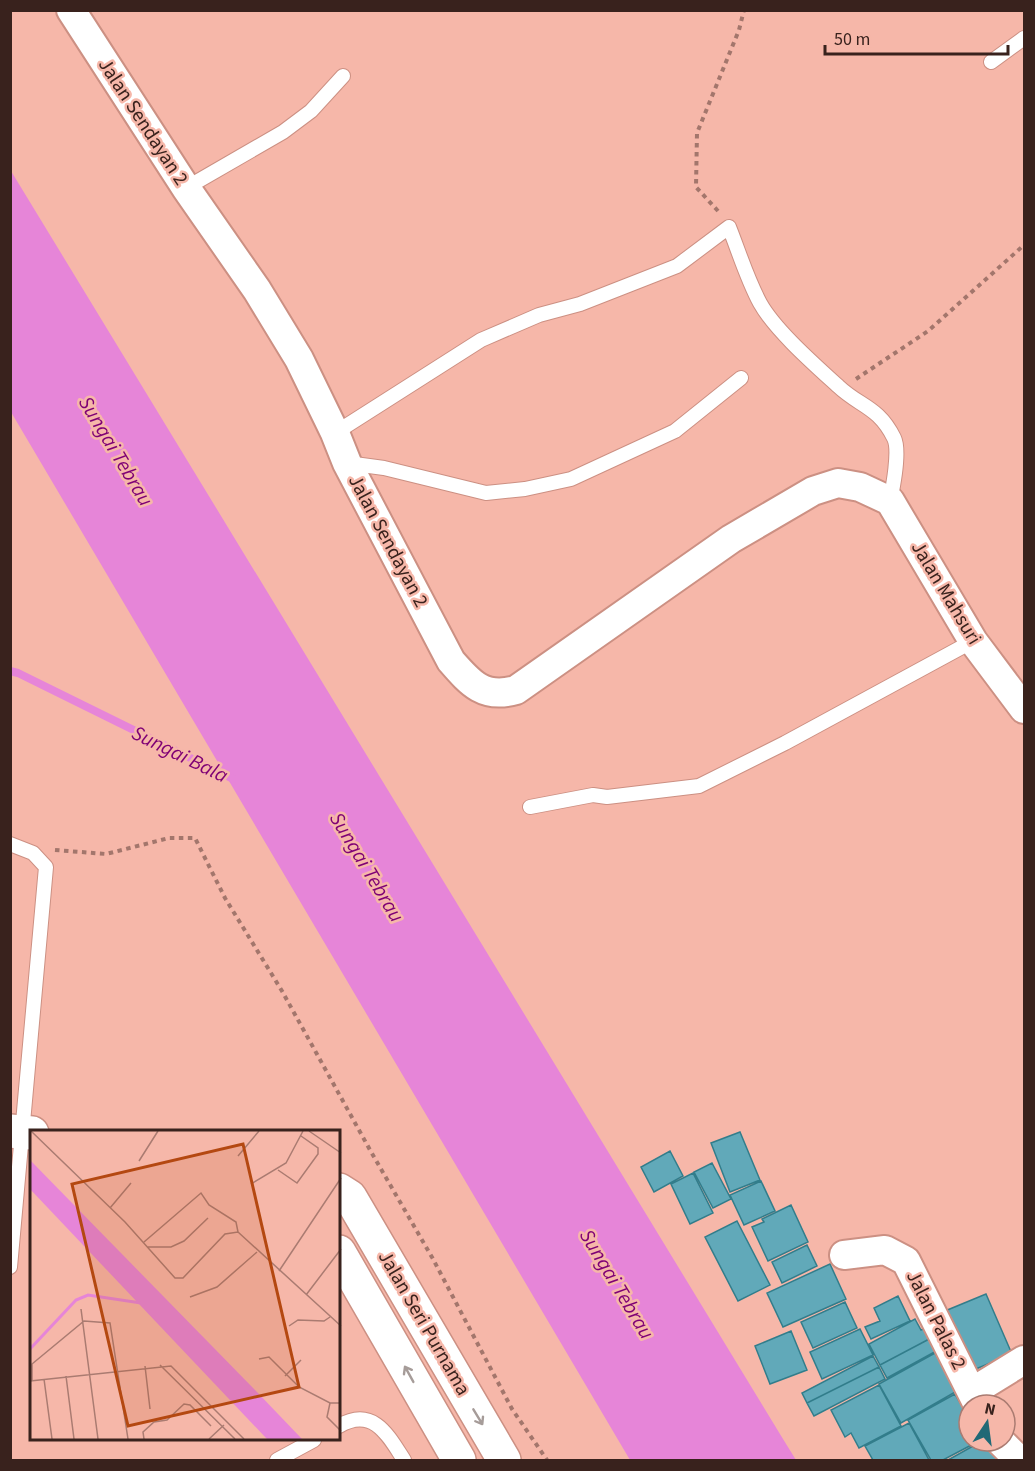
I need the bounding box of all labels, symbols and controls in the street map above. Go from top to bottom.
scale bar [825,18,1008,56]
text: 50 m [834,27,870,52]
street label: Jalan Sendayan 2 [91,53,195,191]
water label: Sungai Tebrau [71,390,161,512]
street label: Jalan Sendayan 2 [341,470,435,612]
street label: Jalan Mahsuri [904,536,988,650]
water label: Sungai Bala [127,718,233,790]
water label: Sungai Tebrau [322,806,412,928]
inset map [30,1130,340,1441]
water label: Sungai Tebrau [572,1223,662,1345]
street label: Jalan Seri Purnama [371,1245,477,1401]
street label: Jalan Palas 2 [899,1266,973,1374]
one-way arrow [403,1365,414,1383]
north arrow [957,1393,1017,1453]
text: N [982,1397,998,1421]
one-way arrow [473,1408,485,1425]

